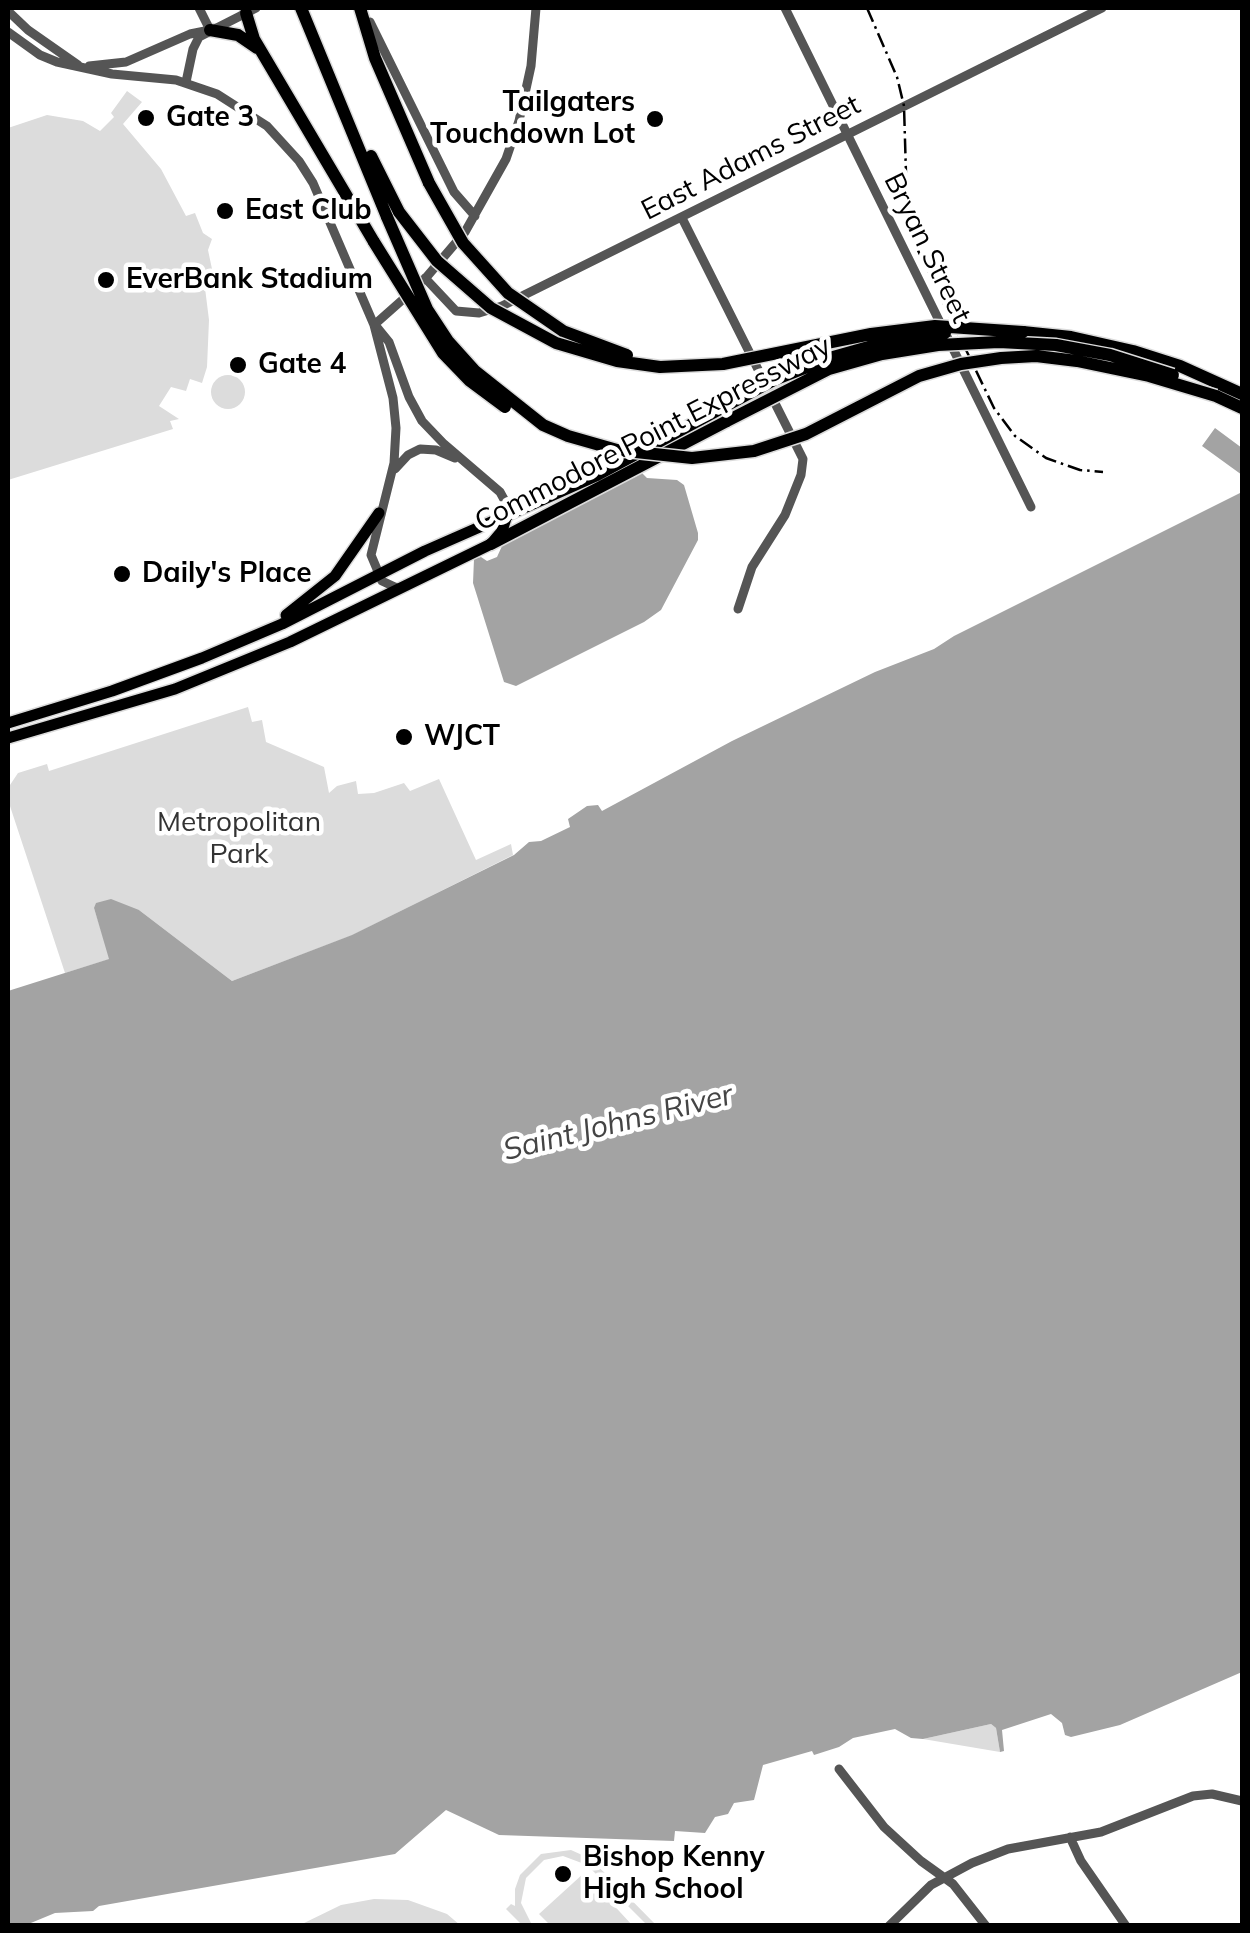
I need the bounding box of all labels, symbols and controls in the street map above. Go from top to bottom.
place label: Tailgaters Touchdown Lot [430,86,635,152]
street label: East Adams Street [636,88,866,228]
place label: Gate 3 [166,101,254,135]
marker: Gate 3 [135,107,157,129]
marker: Tailgaters Touchdown Lot [644,108,666,130]
street label: Bryan Street [876,168,978,328]
place label: East Club [245,194,372,228]
marker: East Club [214,200,236,222]
place label: EverBank Stadium [126,263,373,297]
marker: EverBank Stadium [95,269,117,291]
street label: Commodore Point Expressway [469,329,837,539]
place label: Gate 4 [258,348,346,382]
marker: Gate 4 [227,354,249,376]
place label: Daily's Place [142,557,312,591]
marker: Daily's Place [111,563,133,585]
place label: WJCT [424,720,500,754]
marker: WJCT [393,726,415,748]
park label: Metropolitan Park [157,806,321,872]
water label: Saint Johns River [499,1077,737,1169]
place label: Bishop Kenny High School [583,1841,765,1907]
marker: Bishop Kenny High School [552,1863,574,1885]

